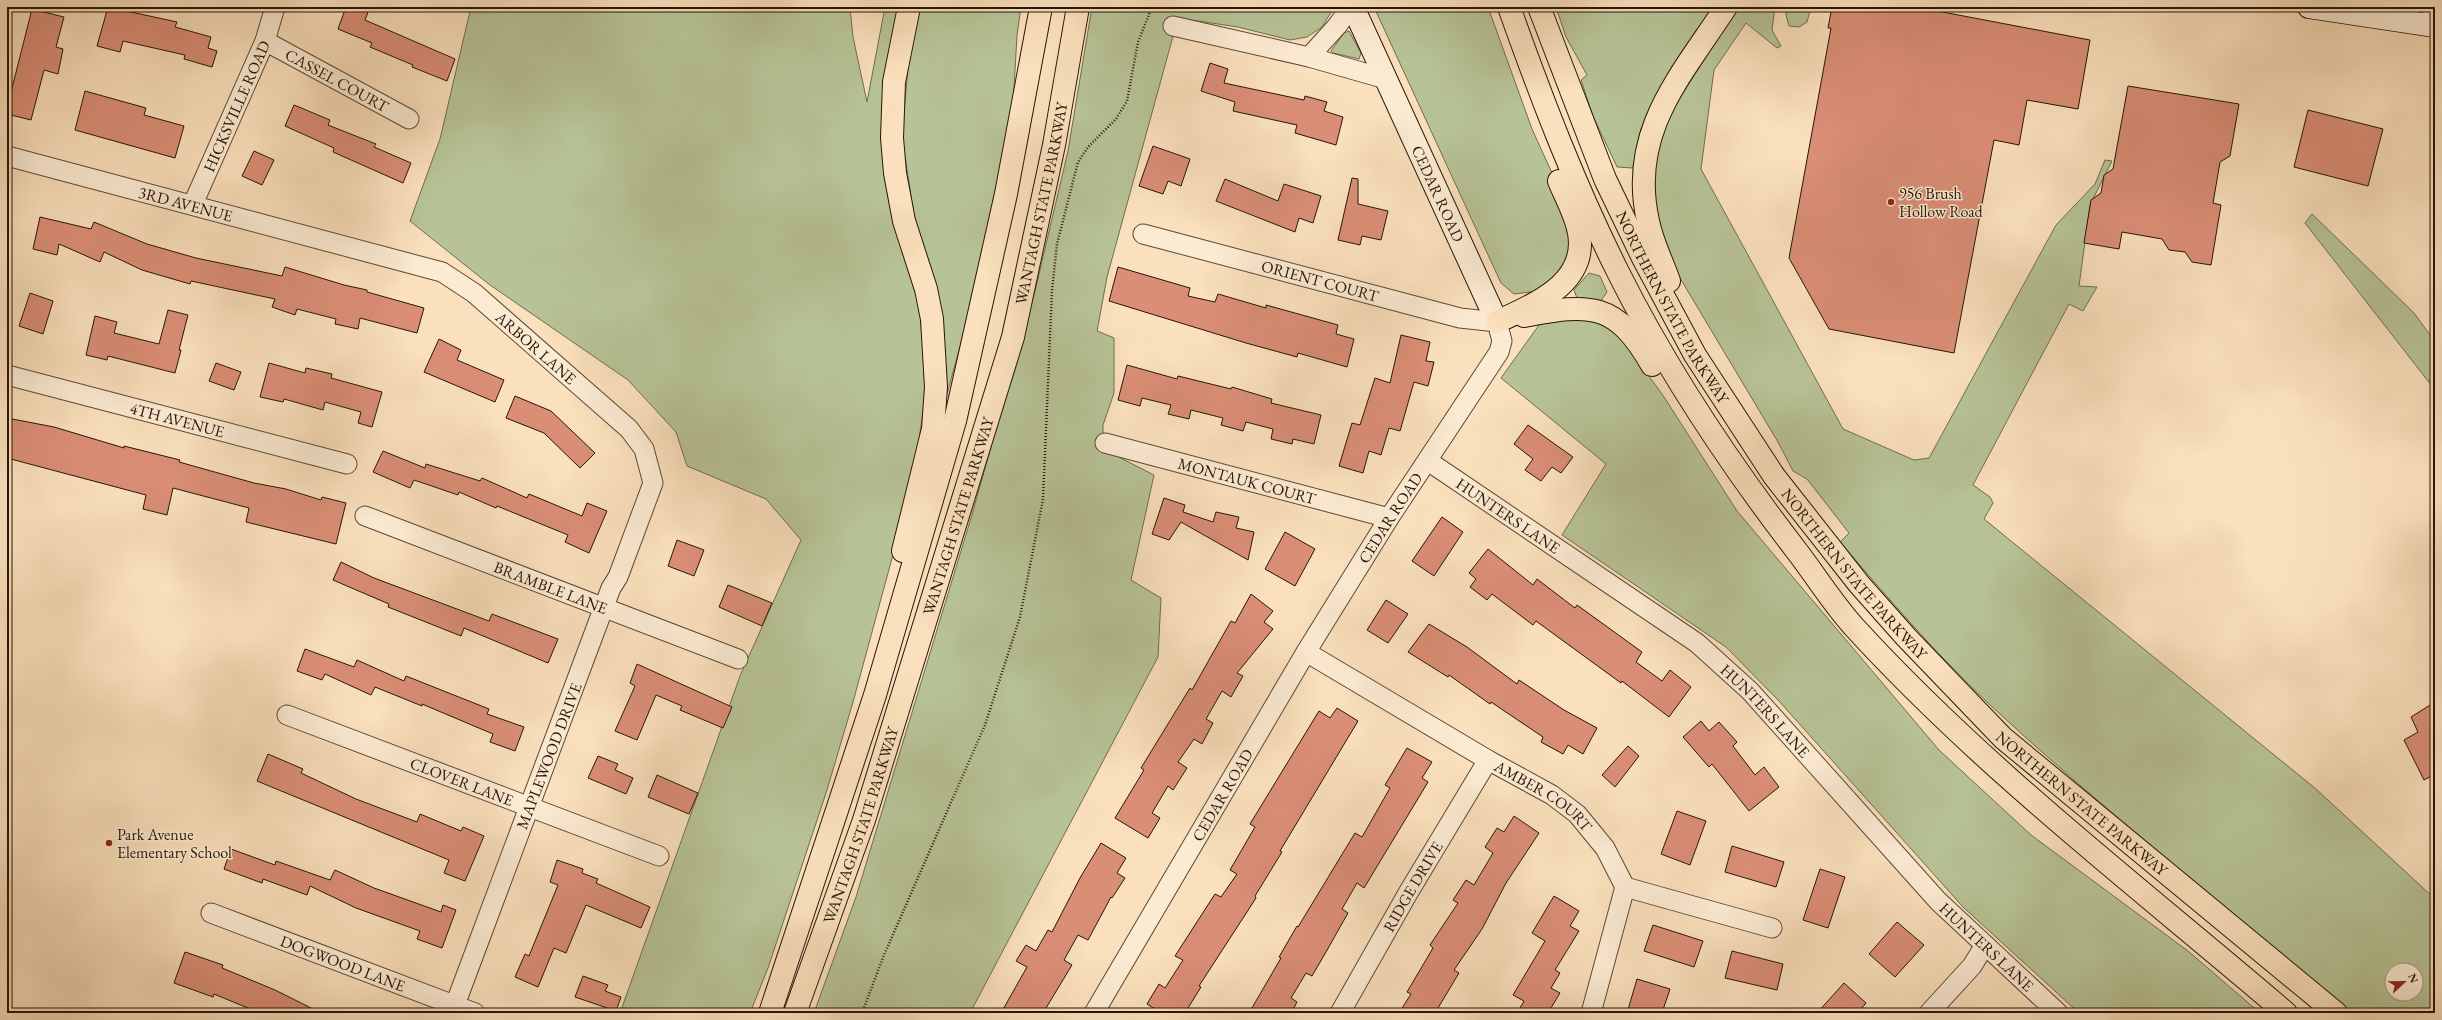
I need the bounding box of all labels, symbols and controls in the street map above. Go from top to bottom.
street label: HICKSVILLE ROAD [198,37,274,175]
street label: CASSEL COURT [282,43,393,117]
street label: WANTAGH STATE PARKWAY [1010,100,1072,306]
street label: CEDAR ROAD [1407,142,1469,245]
street label: 3RD AVENUE [136,181,235,226]
place label: 956 Brush Hollow Road [1899,183,1984,222]
marker: 956 Brush Hollow Road [1886,197,1896,207]
street label: NORTHERN STATE PARKWAY [1611,207,1734,408]
street label: ORIENT COURT [1259,255,1381,307]
street label: ARBOR LANE [490,306,581,389]
street label: 4TH AVENUE [128,397,227,442]
street label: WANTAGH STATE PARKWAY [917,414,998,618]
street label: MONTAUK COURT [1176,452,1319,509]
street label: CEDAR ROAD [1353,468,1427,567]
street label: HUNTERS LANE [1452,473,1565,558]
street label: NORTHERN STATE PARKWAY [1777,484,1933,664]
street label: BRAMBLE LANE [491,556,611,619]
street label: HUNTERS LANE [1716,659,1815,762]
street label: MAPLEWOOD DRIVE [511,680,587,832]
street label: WANTAGH STATE PARKWAY [817,723,903,926]
street label: NORTHERN STATE PARKWAY [1992,726,2173,881]
street label: CEDAR ROAD [1187,745,1258,845]
street label: CLOVER LANE [407,752,517,810]
street label: AMBER COURT [1490,755,1598,836]
place label: Park Avenue Elementary School [117,824,232,863]
street label: RIDGE DRIVE [1378,837,1447,935]
marker: Park Avenue Elementary School [104,838,114,848]
street label: HUNTERS LANE [1935,897,2038,996]
street label: DOGWOOD LANE [277,930,408,996]
north arrow [2384,962,2424,1002]
text: N [2405,972,2421,985]

